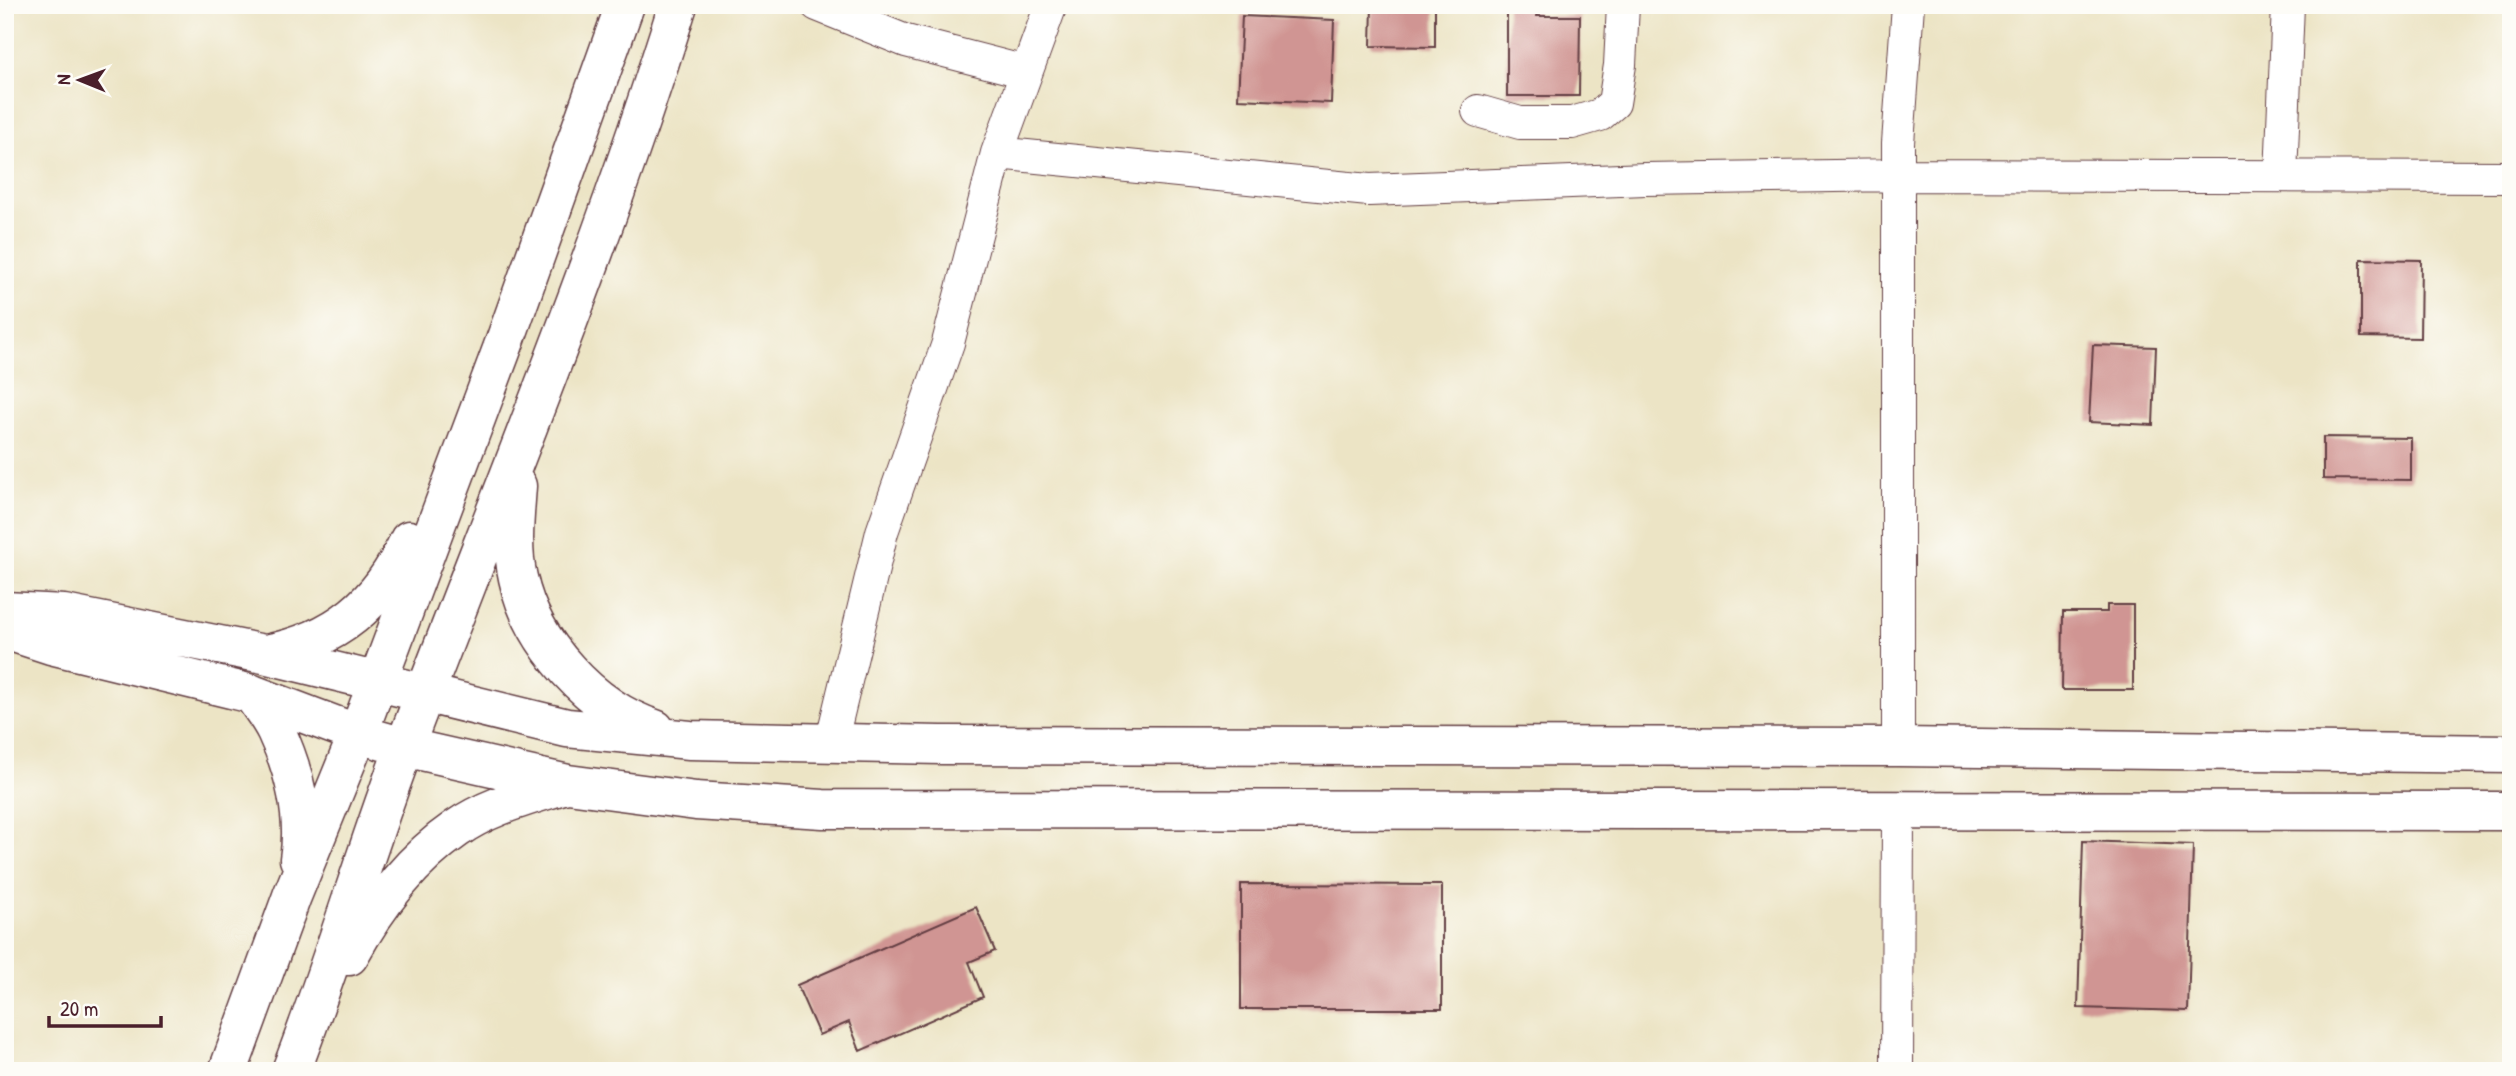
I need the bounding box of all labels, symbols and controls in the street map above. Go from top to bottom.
north arrow [46,46,116,116]
text: N [50,74,76,85]
scale bar [49,985,161,1029]
text: 20 m [60,994,98,1023]

